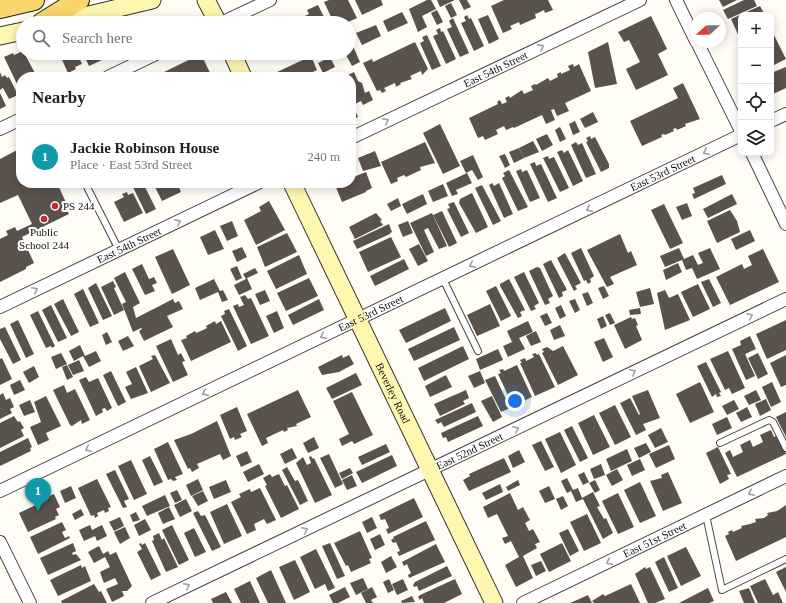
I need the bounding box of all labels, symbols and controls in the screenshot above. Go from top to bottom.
north arrow [690,12,726,48]
map controls [738,12,774,156]
button: + [738,12,774,48]
search box [16,16,356,60]
icon: search [30,27,52,49]
text: Search here [62,30,132,46]
one-way arrow [537,44,545,52]
button: − [738,48,774,84]
street label: East 54th Street [461,49,529,89]
button: locate [738,84,774,120]
text: Nearby [32,88,86,107]
one-way arrow [382,118,389,126]
button: layers [738,120,774,156]
text: Jackie Robinson House [70,140,219,156]
one-way arrow [703,147,710,155]
text: 1 [42,149,48,164]
text: 240 m [307,149,340,164]
street label: East 53rd Street [628,152,697,193]
text: Place · East 53rd Street [70,157,192,172]
place label: PS 244 [63,200,95,212]
marker: PS 244 [50,201,60,211]
one-way arrow [585,204,593,212]
marker: Public School 244 [39,214,49,224]
one-way arrow [173,219,181,227]
street label: East 54th Street [95,225,163,266]
place label: Public School 244 [19,226,69,251]
one-way arrow [468,260,476,268]
one-way arrow [31,287,38,295]
street label: East 53rd Street [336,292,405,334]
one-way arrow [746,313,753,321]
one-way arrow [319,331,327,339]
street label: Beverley Road [373,361,413,426]
one-way arrow [628,369,636,377]
one-way arrow [202,388,210,396]
your location [505,391,525,411]
one-way arrow [511,426,519,434]
street label: East 52nd Street [434,430,505,472]
one-way arrow [85,444,93,452]
pin: 1 [25,478,51,511]
one-way arrow [748,488,755,496]
street label: East 51st Street [621,519,688,560]
one-way arrow [300,527,308,535]
one-way arrow [605,557,613,565]
one-way arrow [183,583,191,591]

